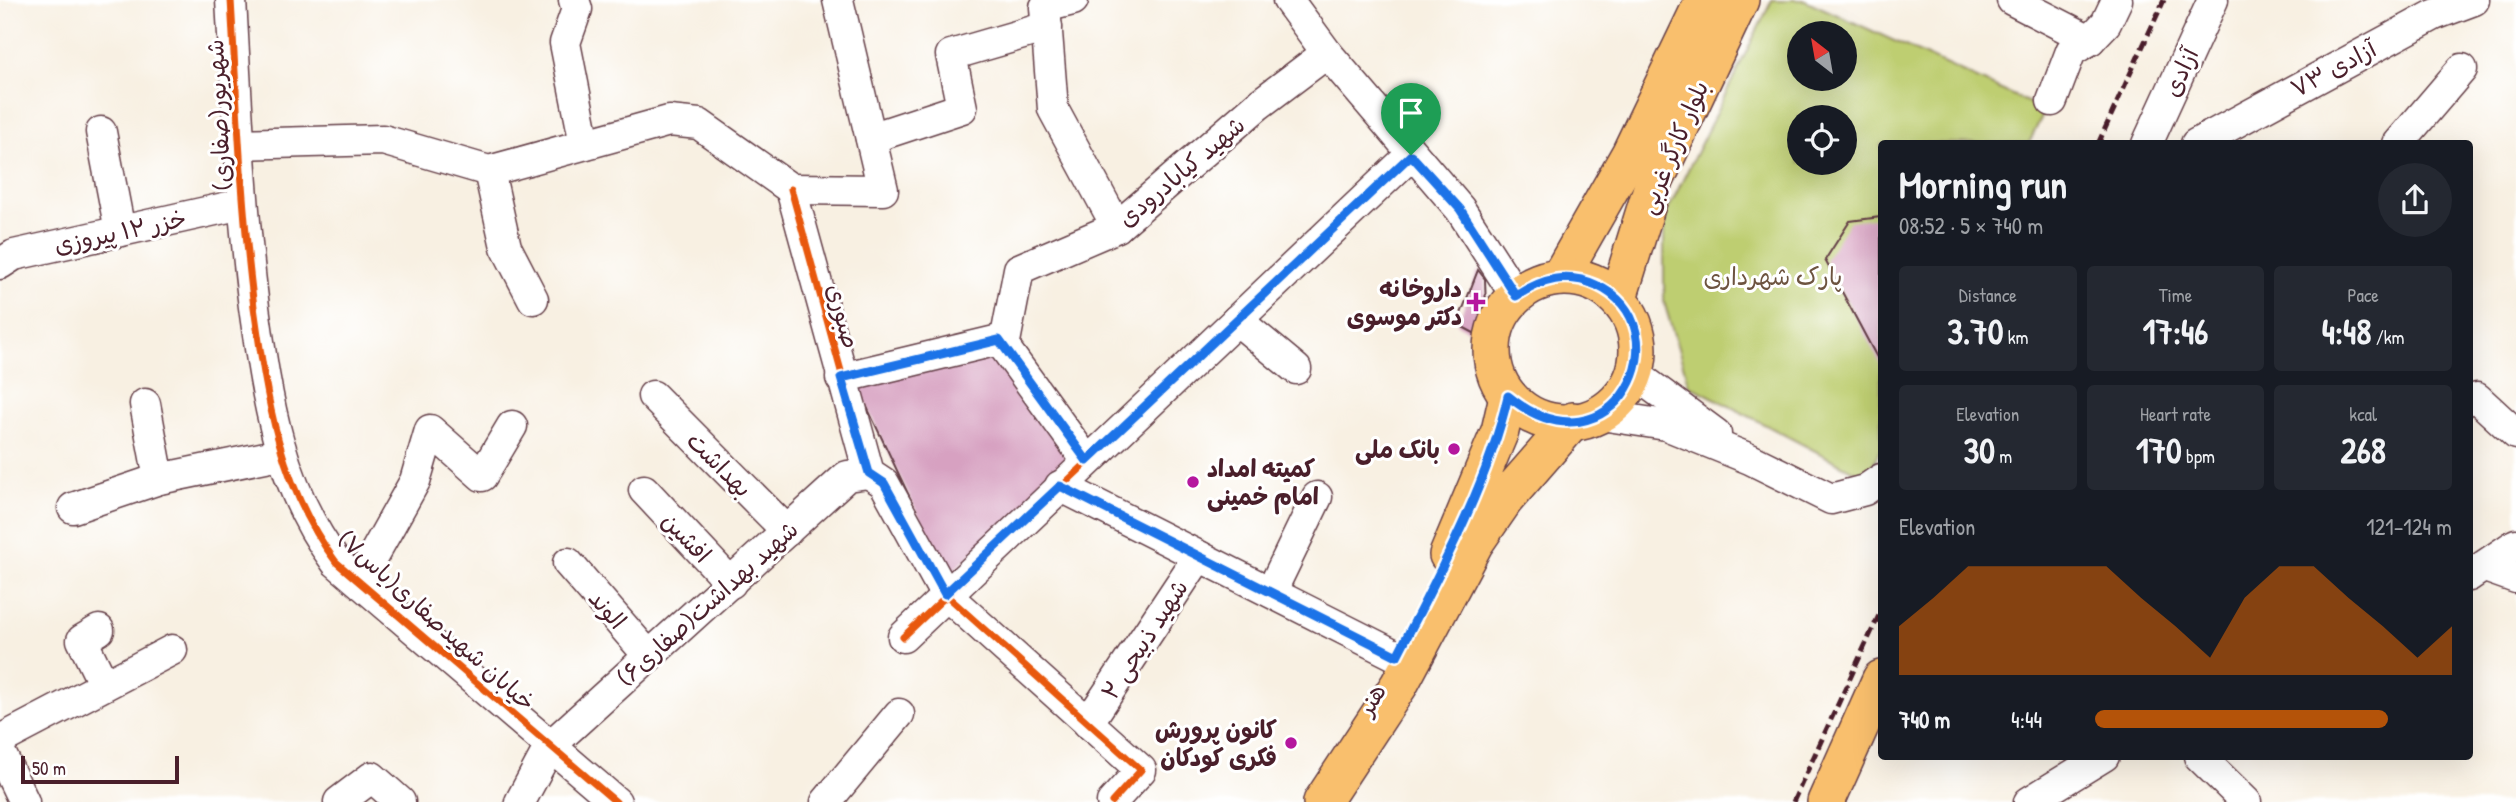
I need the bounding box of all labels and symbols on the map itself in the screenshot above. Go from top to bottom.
north arrow [1787,21,1857,91]
street label: آزادی ۷۳ [2284,32,2382,104]
street label: شهریور(صفاری) [198,39,238,191]
street label: آزادی [2155,41,2206,102]
street label: بلوار کارگر غربی [1631,76,1715,218]
pin [1381,83,1441,155]
street label: شهید کیابادرودی [1111,108,1251,234]
street label: خزر ۱۲ پیروزی [51,201,189,261]
park label: پارک شهرداری [1704,260,1842,292]
place label: داروخانه دکتر موسوی [1347,272,1462,332]
street label: صبوری [820,280,868,352]
marker: داروخانه دکتر موسوی [1468,294,1484,310]
street label: بهداشت [680,424,760,504]
place label: بانک ملی [1355,433,1440,465]
marker: بانک ملی [1446,441,1462,457]
place label: کمیته امداد امام خمینی [1207,452,1319,515]
marker: کمیته امداد امام خمینی [1185,474,1201,490]
street label: افشین [655,505,719,569]
street label: شهید بهداشت(صفاری۶) [609,513,805,693]
street label: خیابان شهیدصفاری(یاس۷) [331,523,543,717]
street label: شهید ذبیحی ۲ [1093,573,1195,705]
street label: الوند [582,582,634,636]
street label: هنر [1348,677,1393,722]
place label: کانون پرورش فکری کودکان [1155,713,1277,773]
marker: کانون پرورش فکری کودکان [1283,735,1299,751]
scale bar [21,753,178,785]

